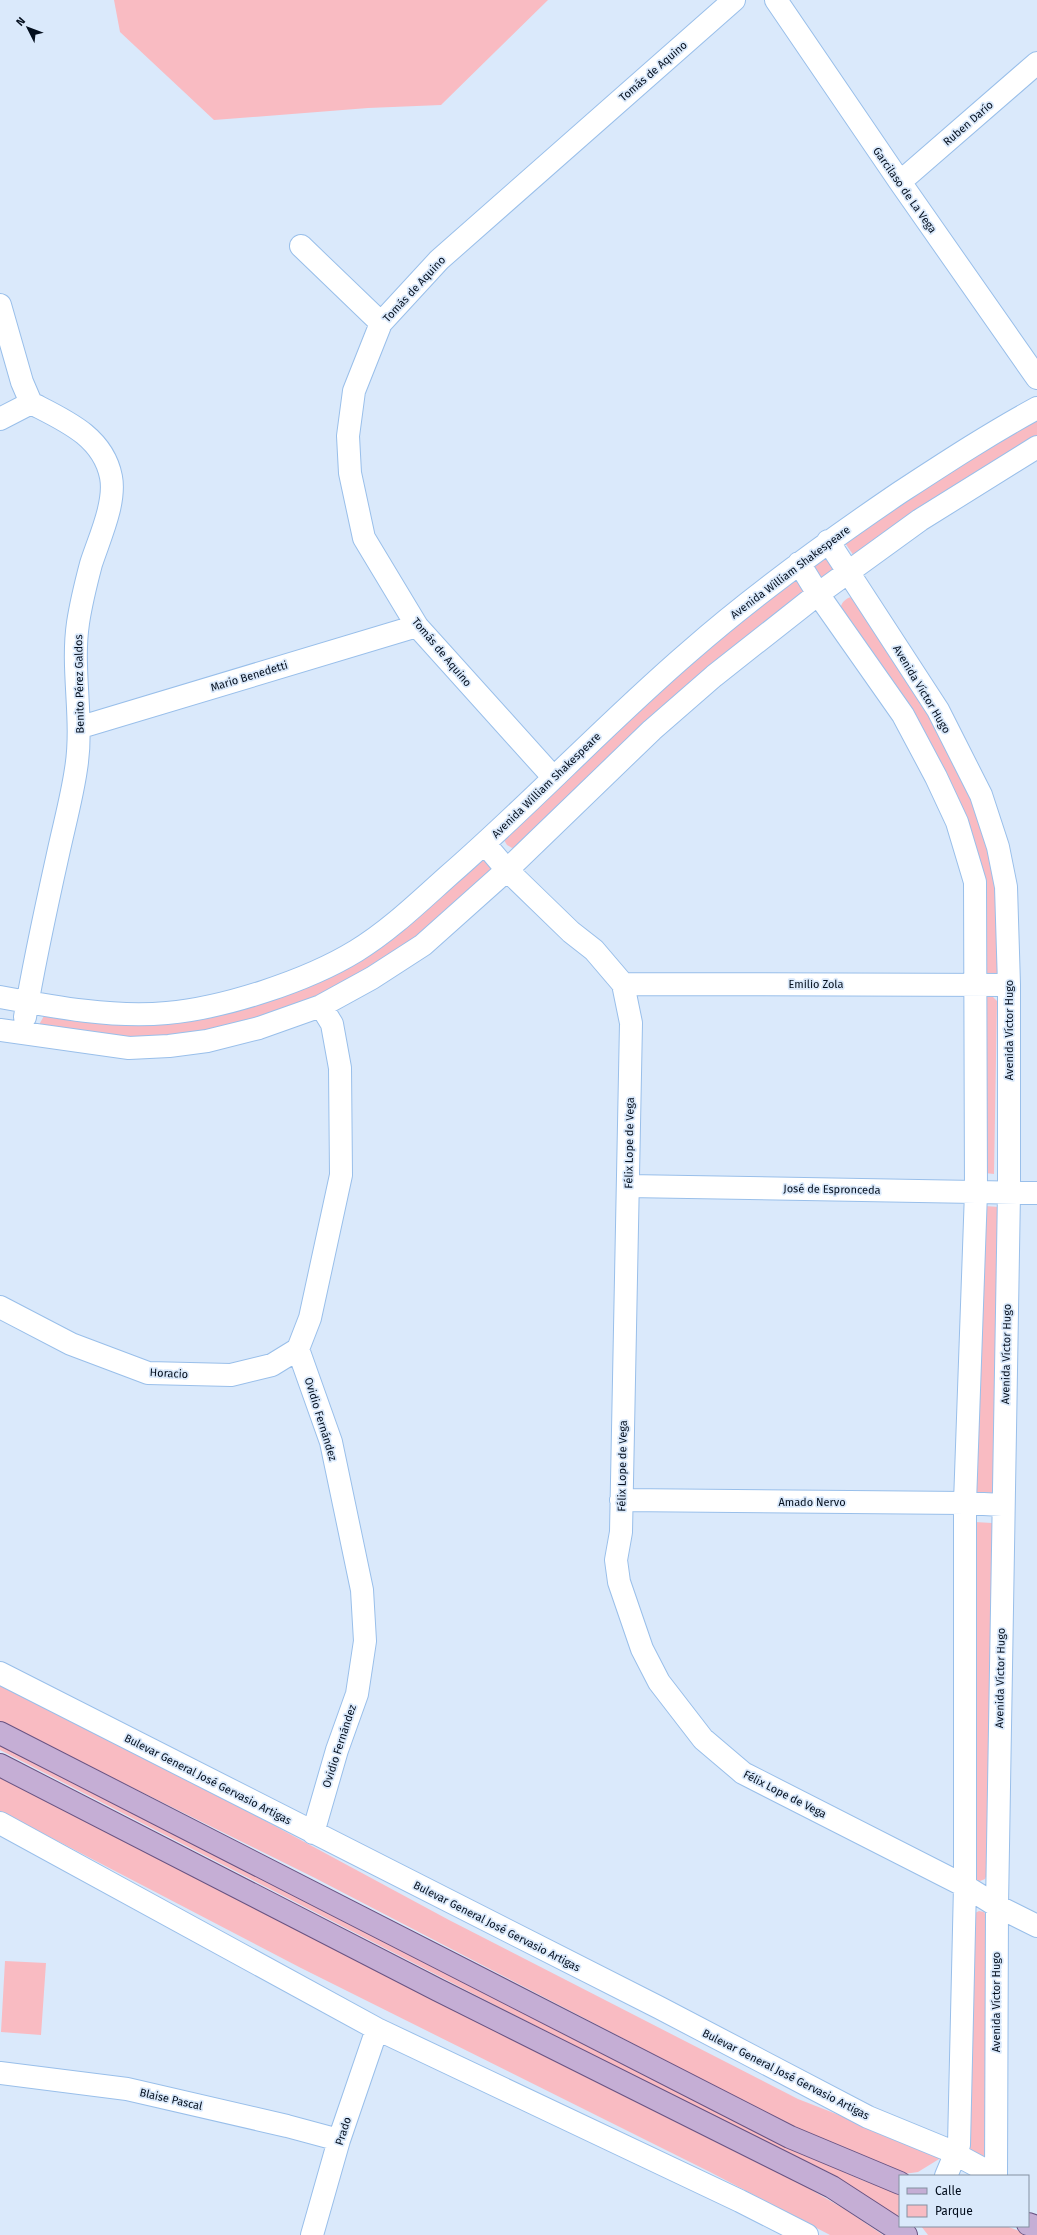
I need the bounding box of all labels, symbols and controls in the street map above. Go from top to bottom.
north arrow [8,8,48,48]
text: N [14,15,28,29]
street label: Tomás de Aquino [617,38,690,104]
street label: Ruben Darío [941,98,996,149]
street label: Garcilaso de La Vega [870,145,939,236]
street label: Tomás de Aquino [380,254,448,325]
street label: Avenida William Shakespeare [728,523,853,622]
street label: Tomás de Aquino [409,615,474,689]
street label: Benito Pérez Galdos [72,634,87,734]
street label: Avenida Víctor Hugo [890,643,953,736]
street label: Mario Benedetti [209,659,289,694]
street label: Avenida William Shakespeare [489,730,603,841]
street label: Emilio Zola [788,978,844,991]
street label: Avenida Víctor Hugo [1003,980,1016,1080]
street label: Félix Lope de Vega [622,1097,637,1189]
street label: José de Espronceda [783,1182,881,1197]
street label: Avenida Víctor Hugo [999,1304,1014,1404]
street label: Horacio [149,1366,189,1381]
street label: Ovidio Fernández [302,1376,339,1463]
street label: Félix Lope de Vega [615,1420,630,1512]
street label: Amado Nervo [778,1496,846,1509]
street label: Avenida Víctor Hugo [993,1628,1008,1728]
street label: Ovidio Fernández [320,1703,359,1789]
street label: Bulevar General José Gervasio Artigas [122,1732,293,1827]
street label: Félix Lope de Vega [741,1768,828,1821]
street label: Bulevar General José Gervasio Artigas [411,1879,582,1974]
street label: Avenida Víctor Hugo [990,1952,1003,2052]
street label: Bulevar General José Gervasio Artigas [700,2027,871,2122]
street label: Blaise Pascal [138,2086,204,2113]
street label: Prado [333,2115,354,2147]
legend [899,2175,1029,2227]
text: Calle [935,2184,962,2198]
text: Parque [935,2204,973,2218]

